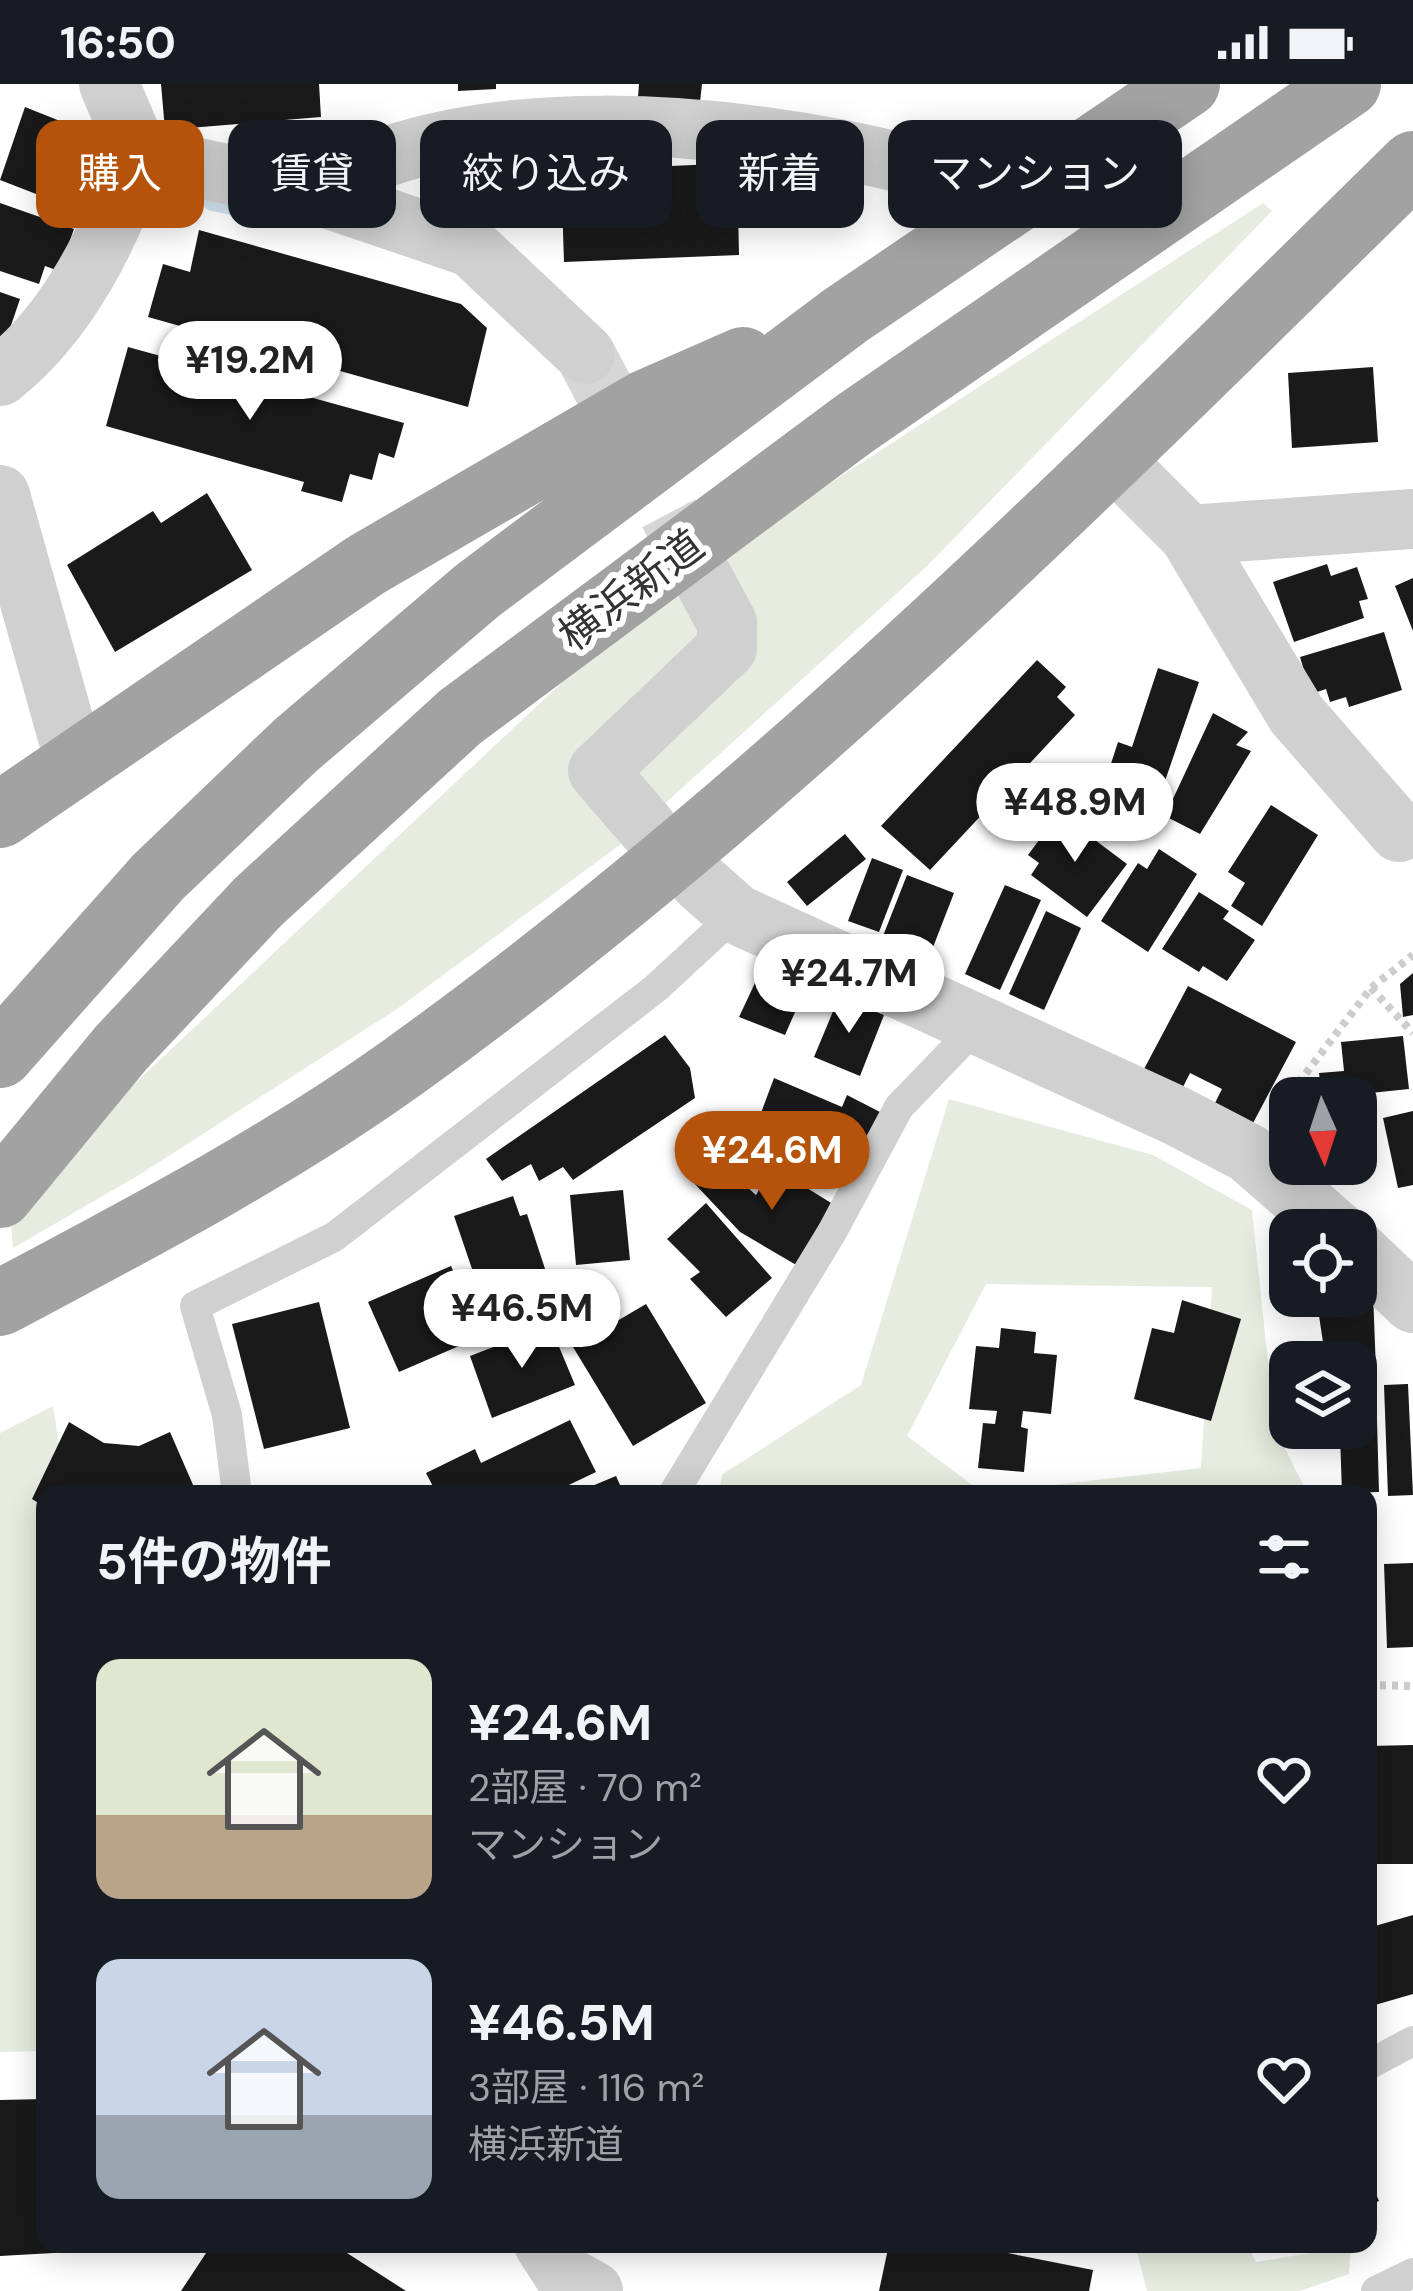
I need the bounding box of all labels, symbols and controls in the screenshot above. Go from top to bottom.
text: 16:50 [60,13,176,72]
chip: 購入 [36,120,204,228]
chip: 賃貸 [228,120,396,228]
chip: 絞り込み [420,120,672,228]
chip: 新着 [696,120,864,228]
chip: マンション [888,120,1182,228]
pin: ¥19.2M [152,321,348,423]
text: ¥19.2M [185,334,315,385]
street label: 横浜新道 [547,517,715,663]
pin: ¥48.9M [977,763,1173,865]
text: ¥48.9M [1003,776,1147,827]
pin: ¥24.7M [751,934,947,1036]
text: ¥24.7M [780,947,918,998]
north arrow [1269,1077,1377,1185]
map controls [1269,1077,1377,1449]
pin: ¥24.6M [674,1111,870,1213]
text: ¥24.6M [702,1124,842,1175]
button: locate [1269,1209,1377,1317]
pin: ¥46.5M [424,1269,620,1371]
text: ¥46.5M [451,1282,593,1333]
button: layers [1269,1341,1377,1449]
icon: filters [1251,1524,1317,1590]
text: 5件の物件 [96,1528,332,1595]
text: ¥24.6M [468,1689,652,1756]
icon: home [192,1707,336,1851]
icon: heart [1251,1746,1317,1812]
text: 2部屋 · 70 m² [468,1762,702,1813]
text: マンション [468,1819,663,1870]
text: ¥46.5M [468,1989,655,2056]
icon: home [192,2007,336,2151]
icon: heart [1251,2046,1317,2112]
text: 3部屋 · 116 m² [468,2062,704,2113]
text: 横浜新道 [468,2119,624,2170]

